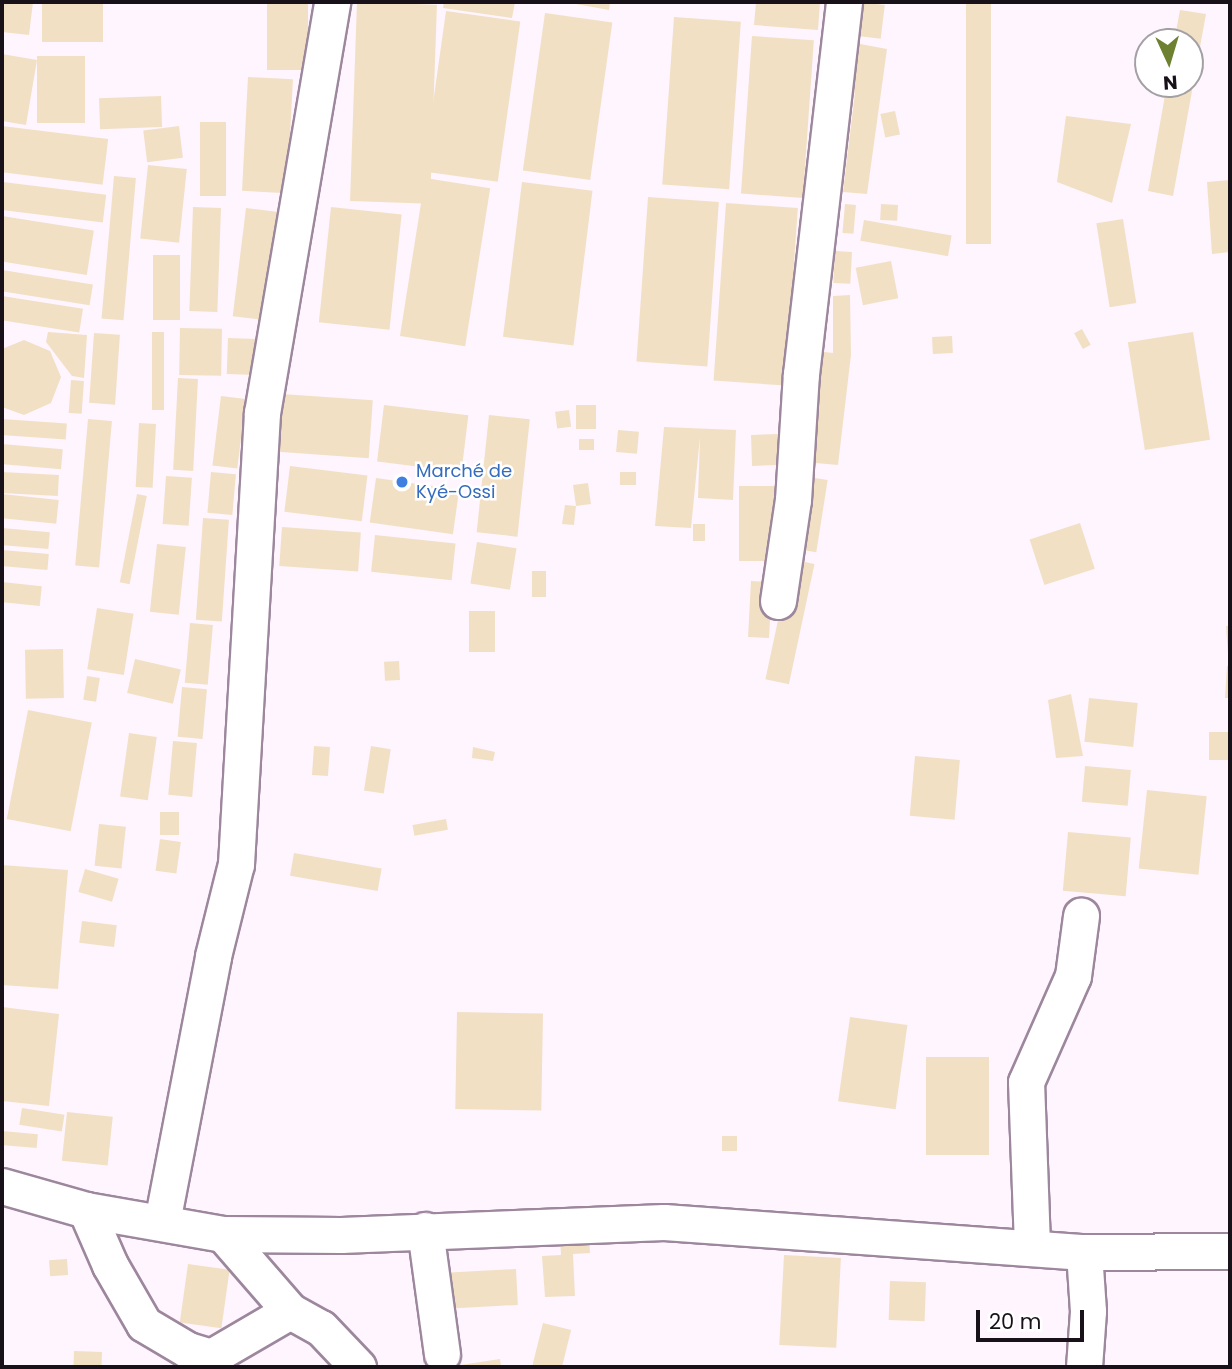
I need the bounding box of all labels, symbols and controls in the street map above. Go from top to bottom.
north arrow [1134,28,1204,98]
text: N [1162,68,1178,96]
place label: Marché de Kyé-Ossi [416,461,512,504]
marker: Marché de Kyé-Ossi [394,474,410,490]
scale bar [980,1296,1088,1340]
text: 20 m [989,1307,1042,1336]

